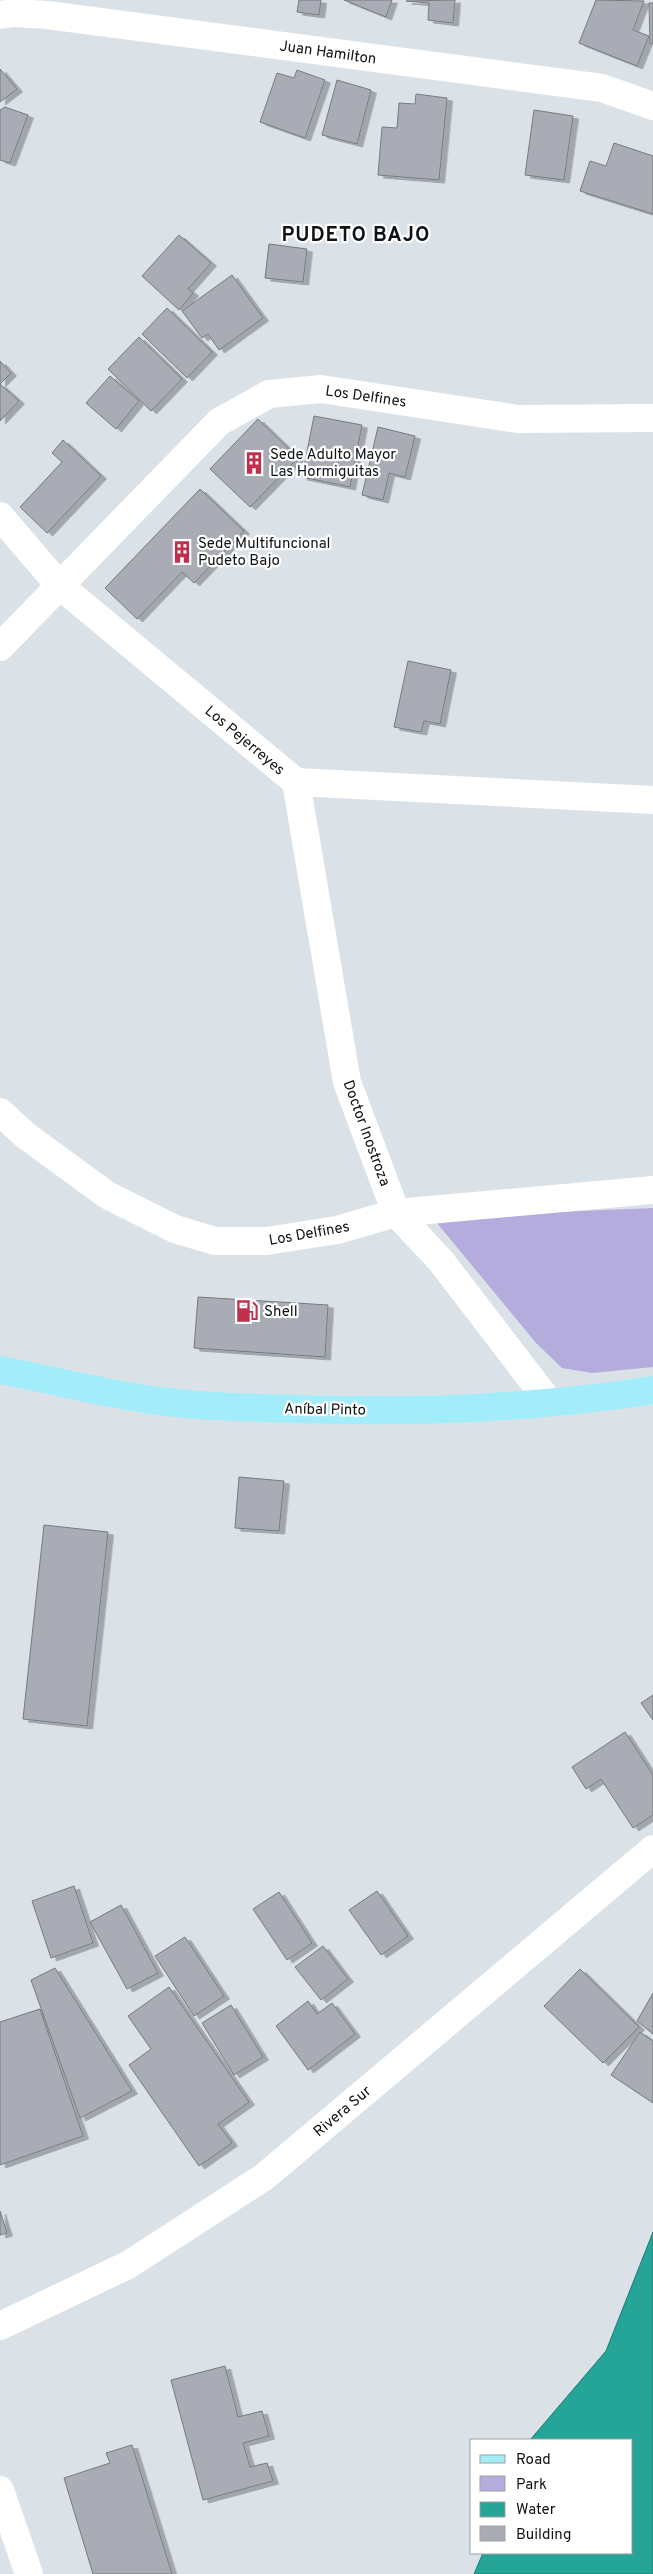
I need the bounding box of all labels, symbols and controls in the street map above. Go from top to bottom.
street label: Juan Hamilton [278,37,377,70]
district label: PUDETO BAJO [282,223,430,249]
street label: Los Delfines [324,382,408,413]
place label: Sede Adulto Mayor Las Hormiguitas [270,446,396,482]
building icon: Sede Adulto Mayor Las Hormiguitas [241,450,267,476]
place label: Sede Multifuncional Pudeto Bajo [198,535,331,571]
building icon: Sede Multifuncional Pudeto Bajo [169,539,195,565]
street label: Los Pejerreyes [200,702,288,780]
street label: Doctor Inostroza [338,1078,394,1189]
street label: Los Delfines [267,1218,351,1251]
fuel station icon: Shell [234,1298,260,1324]
place label: Shell [264,1303,298,1322]
street label: Aníbal Pinto [284,1400,366,1421]
street label: Rivera Sur [310,2082,376,2142]
legend [470,2439,633,2554]
text: Road [516,2451,551,2470]
text: Park [516,2476,547,2495]
text: Water [516,2501,556,2520]
text: Building [516,2526,571,2545]

